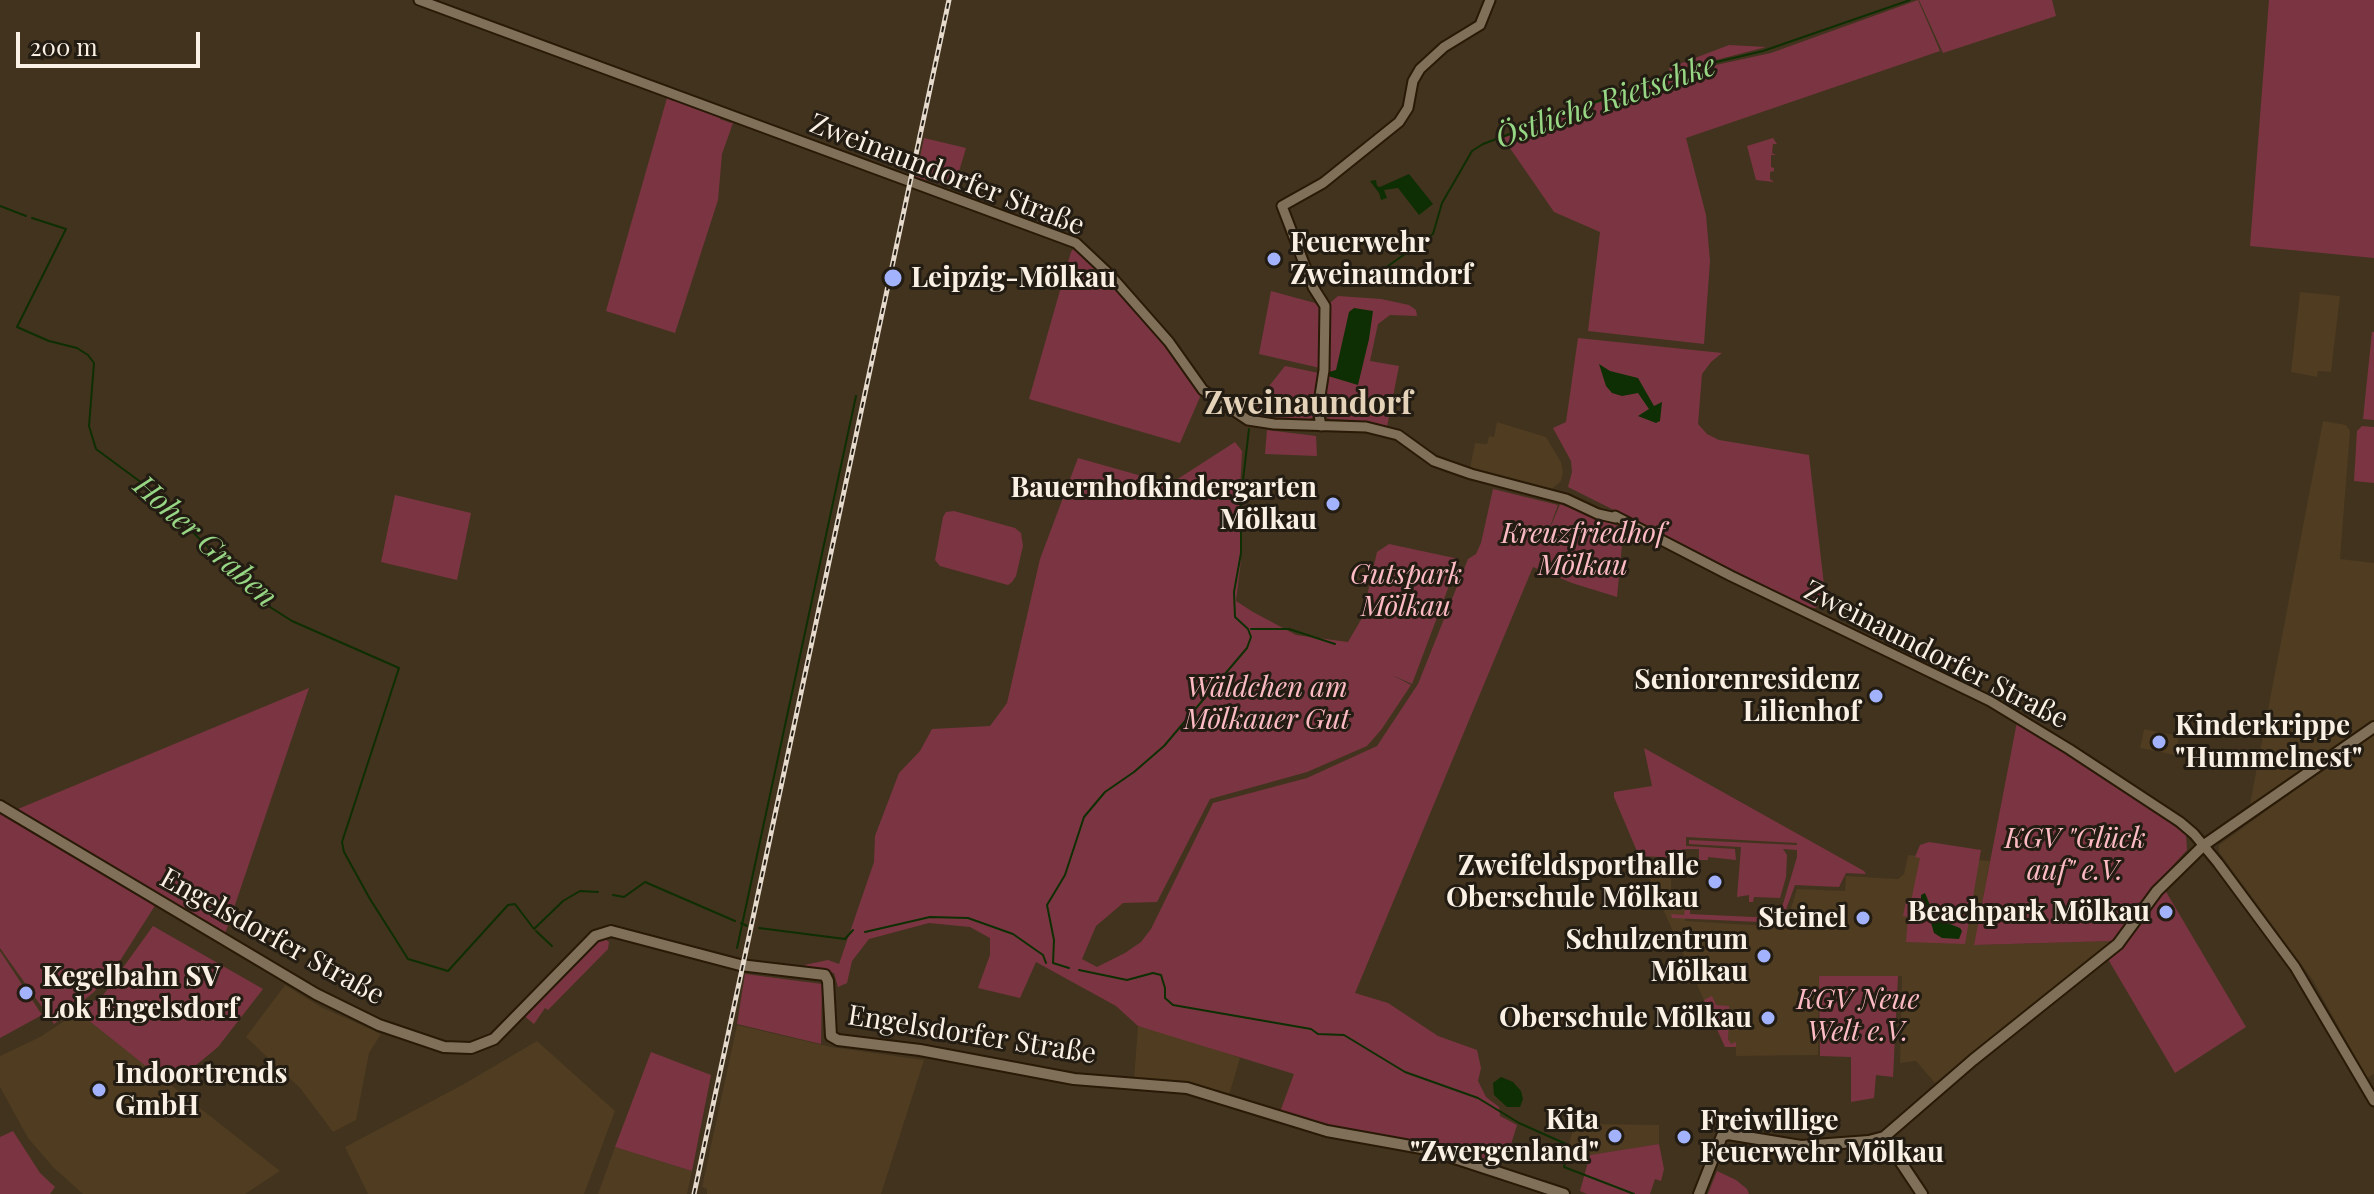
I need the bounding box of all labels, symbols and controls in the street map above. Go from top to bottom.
scale bar [20,16,204,66]
text: 200 m [30,30,98,62]
water label: Östliche Rietschke [1491,47,1721,157]
street label: Zweinaundorfer Straße [805,107,1089,243]
place label: Feuerwehr Zweinaundorf [1290,226,1472,292]
marker: Feuerwehr Zweinaundorf [1265,250,1283,268]
place label: Leipzig-Mölkau [911,261,1116,295]
marker: Leipzig-Mölkau [882,267,904,289]
district label: Zweinaundorf [1204,385,1412,423]
water label: Hoher Graben [126,468,284,616]
place label: Bauernhofkindergarten Mölkau [1010,471,1317,537]
marker: Bauernhofkindergarten Mölkau [1324,495,1342,513]
park label: Kreuzfriedhof Mölkau [1501,517,1665,583]
park label: Gutspark Mölkau [1350,558,1462,624]
street label: Zweinaundorfer Straße [1798,574,2074,736]
place label: Seniorenresidenz Lilienhof [1634,663,1860,729]
park label: Wäldchen am Mölkauer Gut [1184,671,1350,737]
marker: Seniorenresidenz Lilienhof [1867,687,1885,705]
place label: Kinderkrippe "Hummelnest" [2175,709,2362,775]
marker: Kinderkrippe "Hummelnest" [2150,733,2168,751]
park label: KGV "Glück auf" e.V. [2004,822,2146,888]
place label: Zweifeldsporthalle Oberschule Mölkau [1446,849,1699,915]
street label: Engelsdorfer Straße [154,861,390,1013]
marker: Zweifeldsporthalle Oberschule Mölkau [1706,873,1724,891]
place label: Beachpark Mölkau [1908,895,2150,929]
place label: Steinel [1758,901,1847,935]
marker: Beachpark Mölkau [2157,903,2175,921]
marker: Steinel [1854,909,1872,927]
place label: Schulzentrum Mölkau [1565,923,1748,989]
marker: Schulzentrum Mölkau [1755,947,1773,965]
place label: Kegelbahn SV Lok Engelsdorf [42,960,238,1026]
park label: KGV Neue Welt e.V. [1797,983,1919,1049]
marker: Kegelbahn SV Lok Engelsdorf [17,984,35,1002]
street label: Engelsdorfer Straße [845,999,1099,1071]
place label: Oberschule Mölkau [1499,1001,1752,1035]
marker: Oberschule Mölkau [1759,1009,1777,1027]
place label: Indoortrends GmbH [115,1057,288,1123]
marker: Indoortrends GmbH [90,1081,108,1099]
place label: Kita "Zwergenland" [1410,1103,1599,1169]
place label: Freiwillige Feuerwehr Mölkau [1700,1104,1944,1170]
marker: Kita "Zwergenland" [1606,1127,1624,1145]
marker: Freiwillige Feuerwehr Mölkau [1675,1128,1693,1146]

